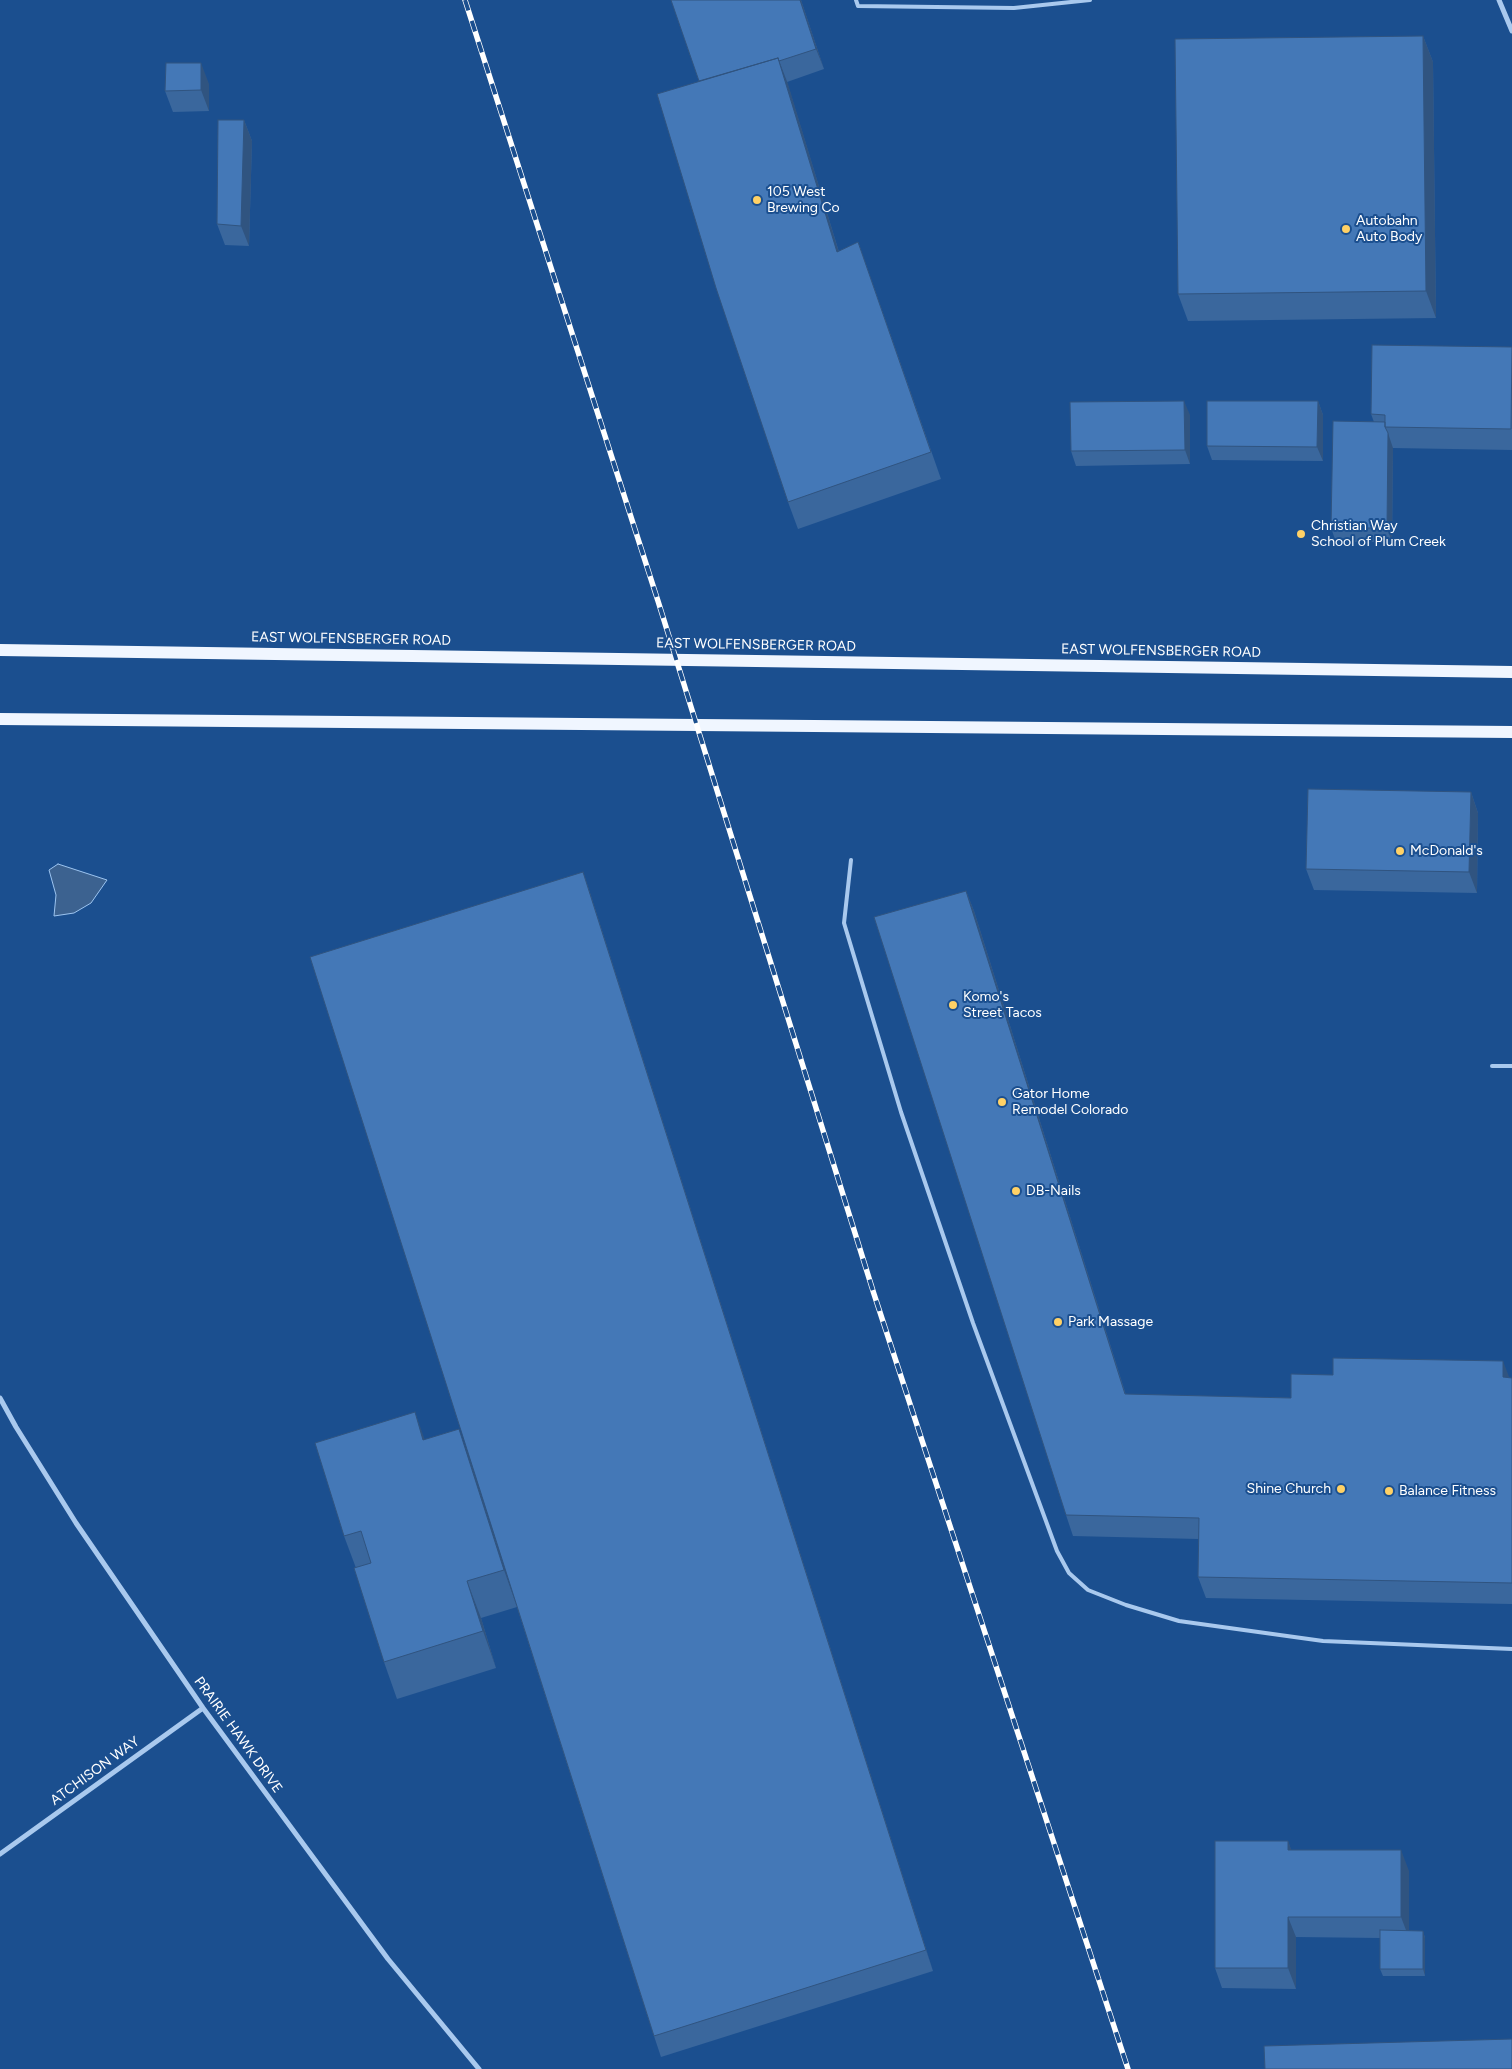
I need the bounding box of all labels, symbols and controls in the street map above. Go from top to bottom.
place label: 105 West Brewing Co [767,184,840,216]
marker: 105 West Brewing Co [751,194,763,206]
place label: Autobahn Auto Body [1356,213,1422,246]
marker: Autobahn Auto Body [1340,223,1352,235]
place label: Christian Way School of Plum Creek [1311,518,1446,550]
marker: Christian Way School of Plum Creek [1295,528,1307,540]
street label: EAST WOLFENSBERGER ROAD [251,629,451,649]
street label: EAST WOLFENSBERGER ROAD [656,635,856,655]
street label: EAST WOLFENSBERGER ROAD [1061,641,1261,661]
place label: McDonald's [1410,843,1483,859]
marker: McDonald's [1394,845,1406,857]
place label: Komo's Street Tacos [963,989,1042,1022]
marker: Komo's Street Tacos [947,999,959,1011]
place label: Gator Home Remodel Colorado [1012,1086,1128,1118]
marker: Gator Home Remodel Colorado [996,1096,1008,1108]
place label: DB-Nails [1026,1183,1081,1199]
marker: DB-Nails [1010,1185,1022,1197]
place label: Park Massage [1068,1314,1153,1330]
marker: Park Massage [1052,1316,1064,1328]
place label: Shine Church [1247,1481,1331,1497]
marker: Shine Church [1335,1483,1347,1495]
place label: Balance Fitness [1399,1483,1496,1499]
marker: Balance Fitness [1383,1485,1395,1497]
street label: PRAIRIE HAWK DRIVE [190,1674,286,1796]
street label: ATCHISON WAY [47,1733,143,1809]

